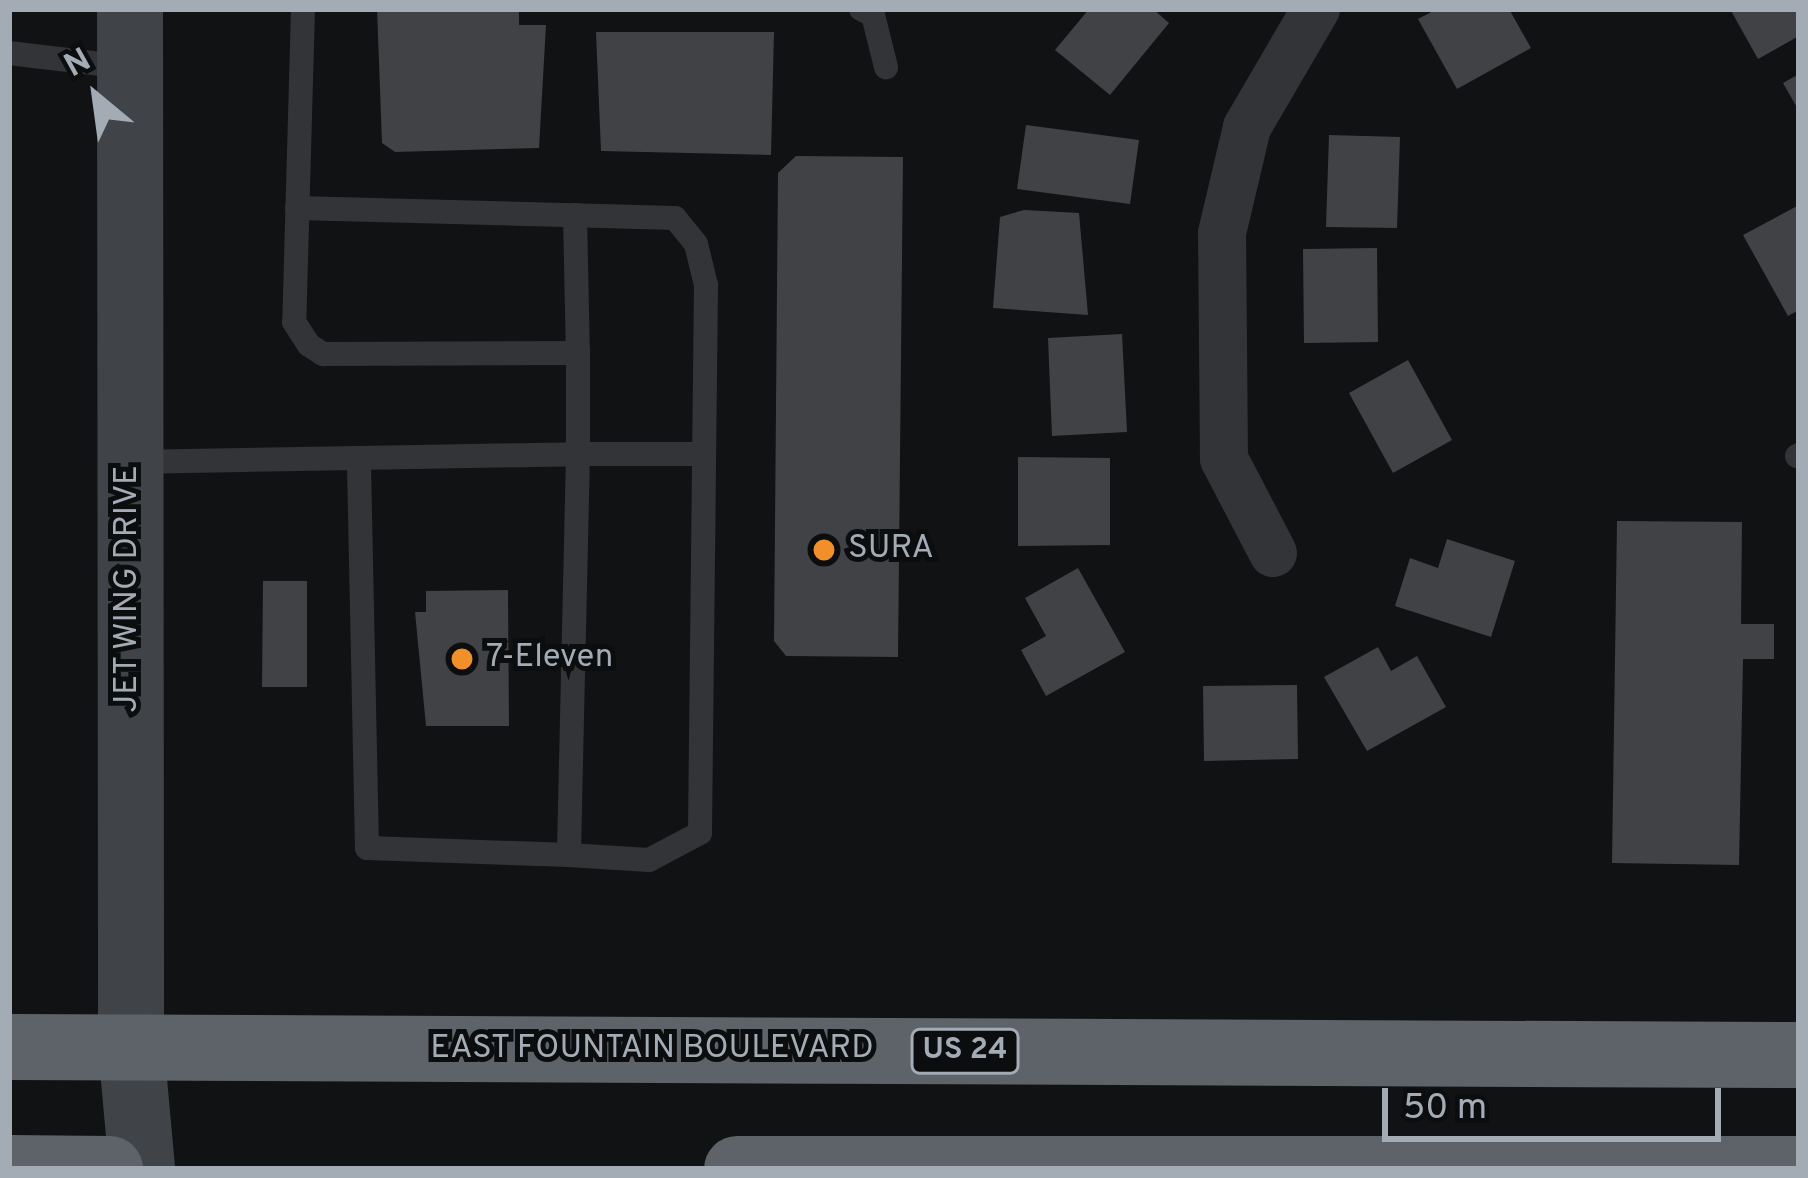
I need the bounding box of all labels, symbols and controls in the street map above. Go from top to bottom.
north arrow [36,36,156,156]
text: N [58,40,99,89]
street label: JET WING DRIVE [109,464,149,714]
place label: SURA [848,530,934,570]
marker: SURA [811,537,837,563]
place label: 7-Eleven [486,639,613,679]
marker: 7-Eleven [449,646,475,672]
road number: US 24 [908,1027,1022,1075]
street label: EAST FOUNTAIN BOULEVARD [430,1030,874,1070]
scale bar [1388,1064,1727,1138]
text: 50 m [1403,1086,1487,1132]

